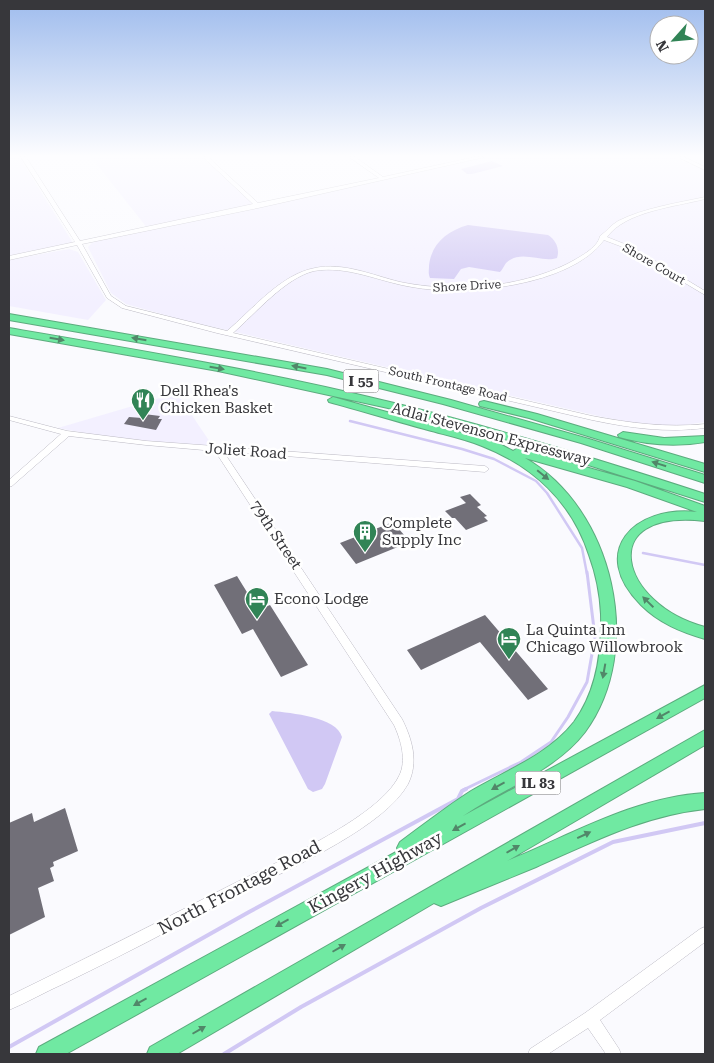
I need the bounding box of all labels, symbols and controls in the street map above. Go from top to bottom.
north arrow [649,15,699,65]
text: N [653,37,672,54]
street label: Shore Court [620,240,688,288]
street label: Shore Drive [432,277,502,295]
one-way arrow [131,335,147,343]
one-way arrow [49,336,65,344]
one-way arrow [291,363,307,371]
one-way arrow [209,364,224,372]
street label: South Frontage Road [387,364,509,405]
road number: I 55 [344,370,378,392]
place label: Dell Rhea's Chicken Basket [160,382,273,417]
restaurant icon: Dell Rhea's Chicken Basket [130,387,156,421]
street label: Adlai Stevenson Expressway [389,399,593,469]
street label: Joliet Road [205,439,288,463]
one-way arrow [651,459,666,467]
one-way arrow [536,470,549,481]
street label: 79th Street [246,497,306,573]
place label: Complete Supply Inc [382,514,461,549]
building icon: Complete Supply Inc [352,519,378,553]
hotel icon: Econo Lodge [244,586,270,620]
place label: Econo Lodge [274,590,369,608]
one-way arrow [642,596,654,608]
place label: La Quinta Inn Chicago Willowbrook [526,621,684,656]
hotel icon: La Quinta Inn Chicago Willowbrook [496,626,522,660]
one-way arrow [599,663,607,679]
one-way arrow [655,711,670,719]
road number: IL 83 [516,771,560,794]
one-way arrow [492,781,505,790]
one-way arrow [452,822,465,831]
street label: Kingery Highway [304,826,446,918]
one-way arrow [577,831,591,839]
street label: North Frontage Road [154,835,324,939]
one-way arrow [506,844,519,853]
one-way arrow [275,919,290,927]
one-way arrow [333,944,346,953]
one-way arrow [133,998,148,1006]
one-way arrow [192,1025,205,1034]

